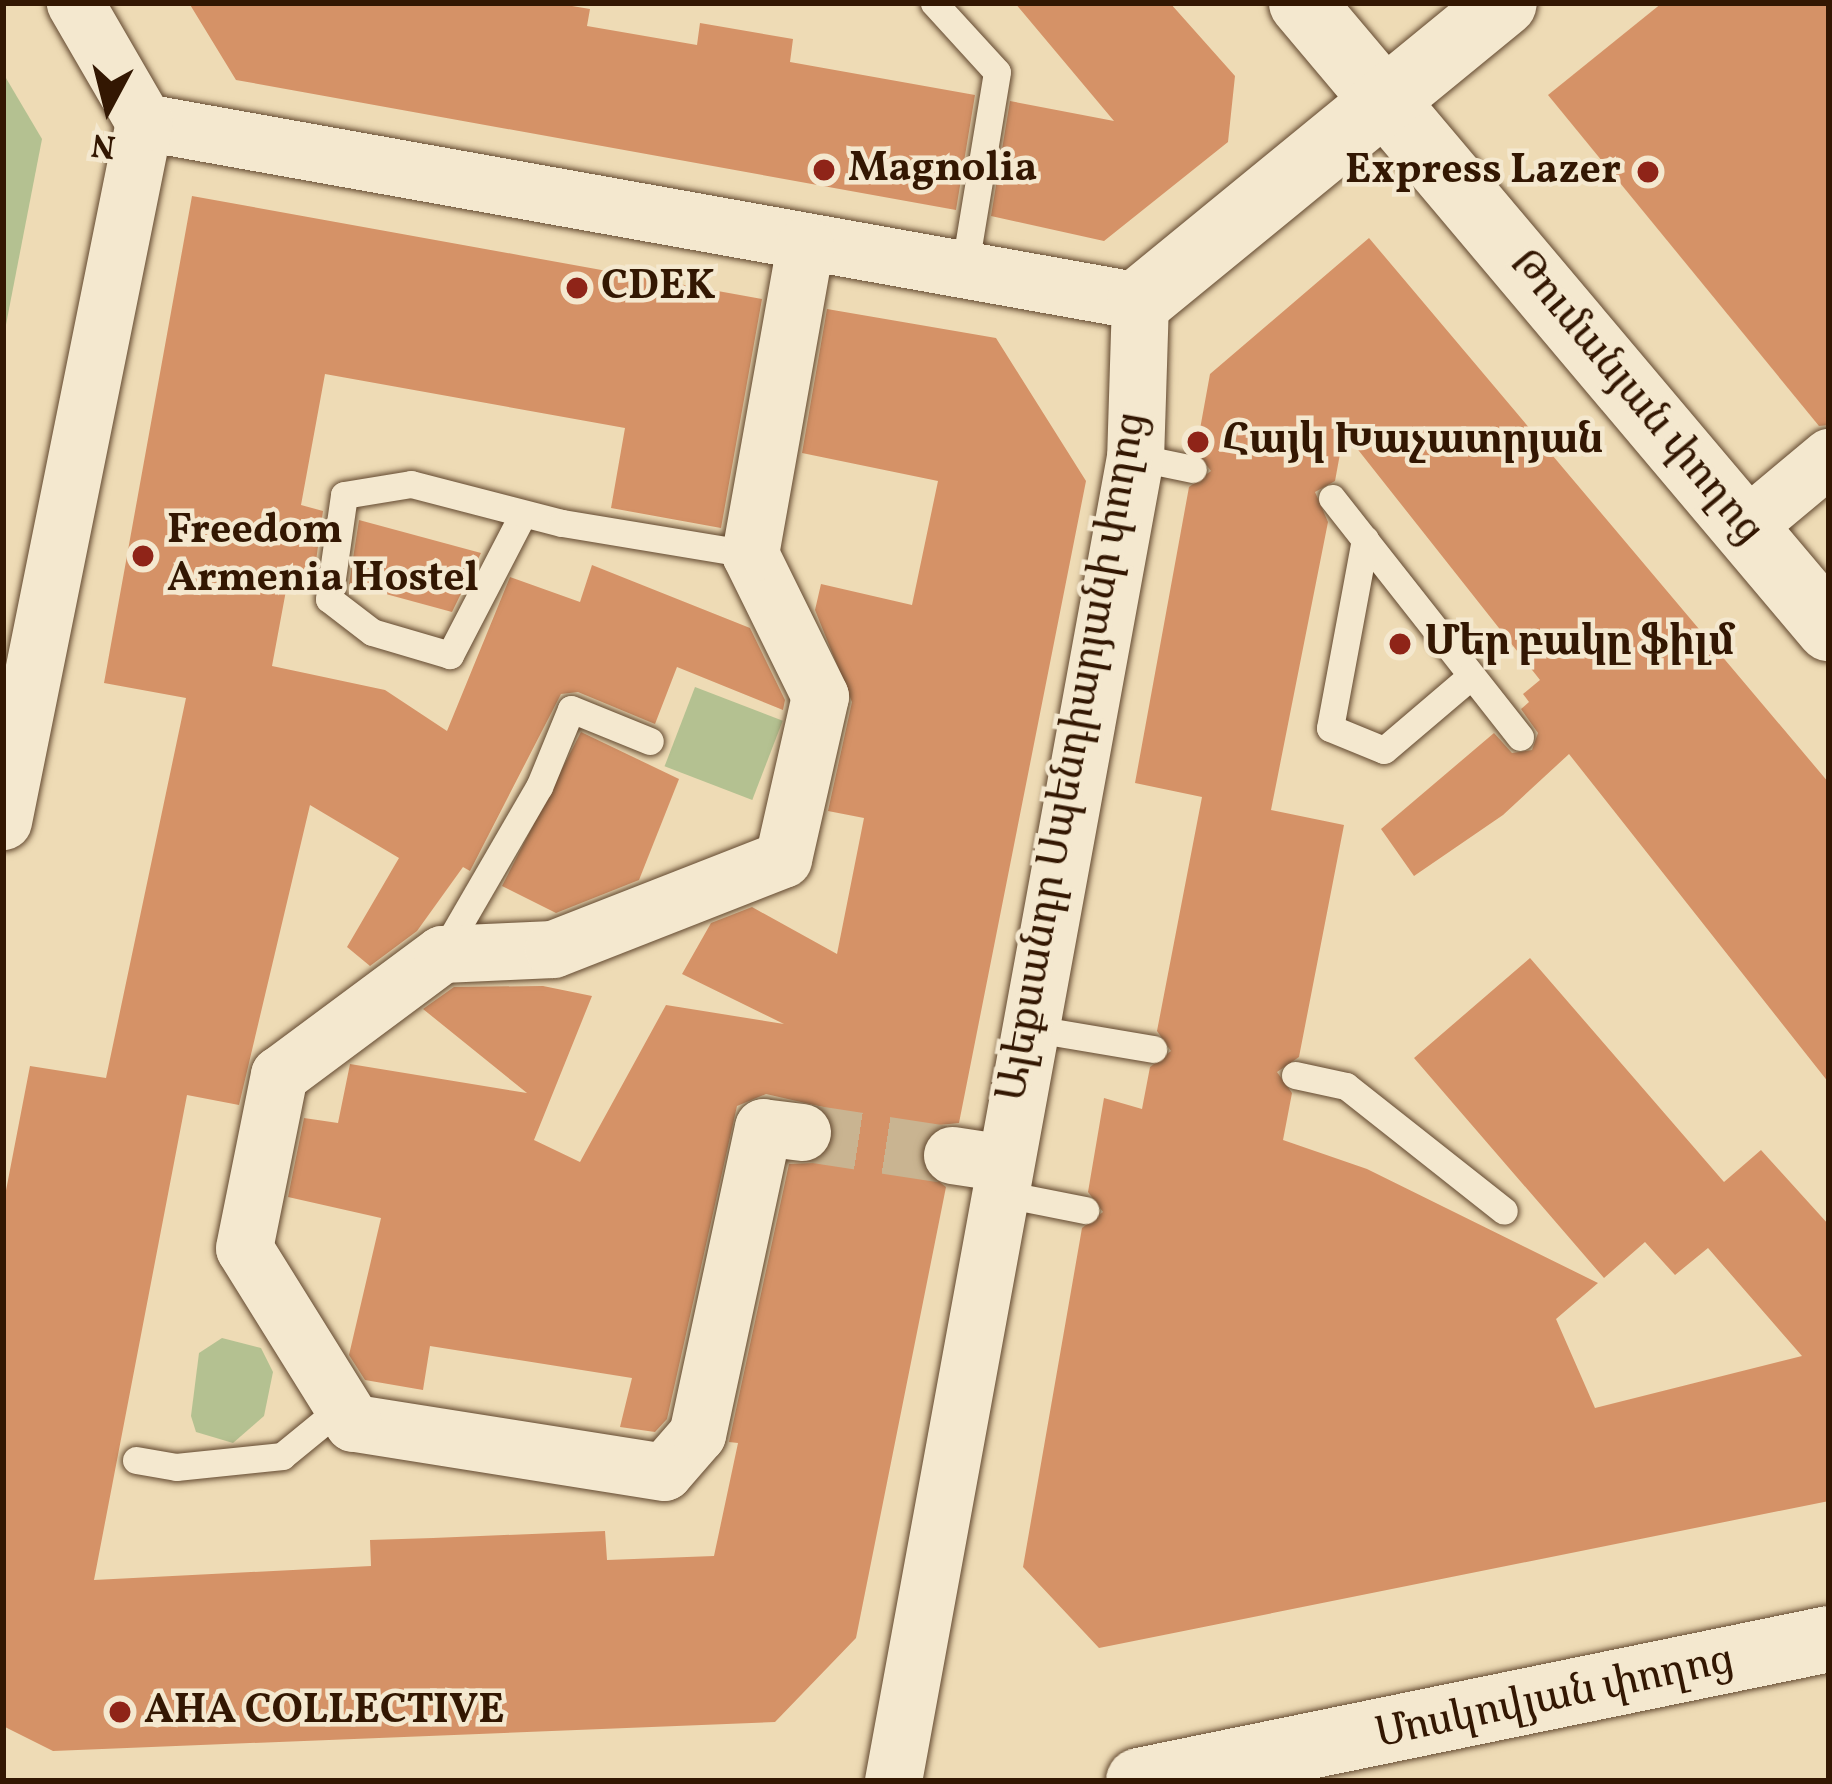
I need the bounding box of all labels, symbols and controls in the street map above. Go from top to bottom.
north arrow [48,48,168,168]
text: N [89,119,118,168]
place label: Magnolia [848,145,1037,195]
place label: Express Lazer [1345,147,1621,197]
marker: Express Lazer [1632,156,1664,188]
marker: Magnolia [811,157,837,183]
street label: Թումանյան փողոց [1497,240,1773,556]
place label: CDEK [601,263,716,313]
marker: CDEK [564,275,590,301]
street label: Ալեքսանդր Սպենդիարյանի փողոց [989,409,1159,1105]
place label: Հայկ Խաչատրյան [1222,417,1603,467]
marker: Հայկ Խաչատրյան [1185,429,1211,455]
place label: Freedom Armenia Hostel [167,507,479,606]
marker: Freedom Armenia Hostel [130,543,156,569]
place label: Մեր բակը ֆիլմ [1424,619,1734,669]
marker: Մեր բակը ֆիլմ [1387,631,1413,657]
street label: Մոսկովյան փողոց [1371,1636,1739,1762]
place label: AHA COLLECTIVE [144,1687,504,1737]
marker: AHA COLLECTIVE [107,1699,133,1725]

